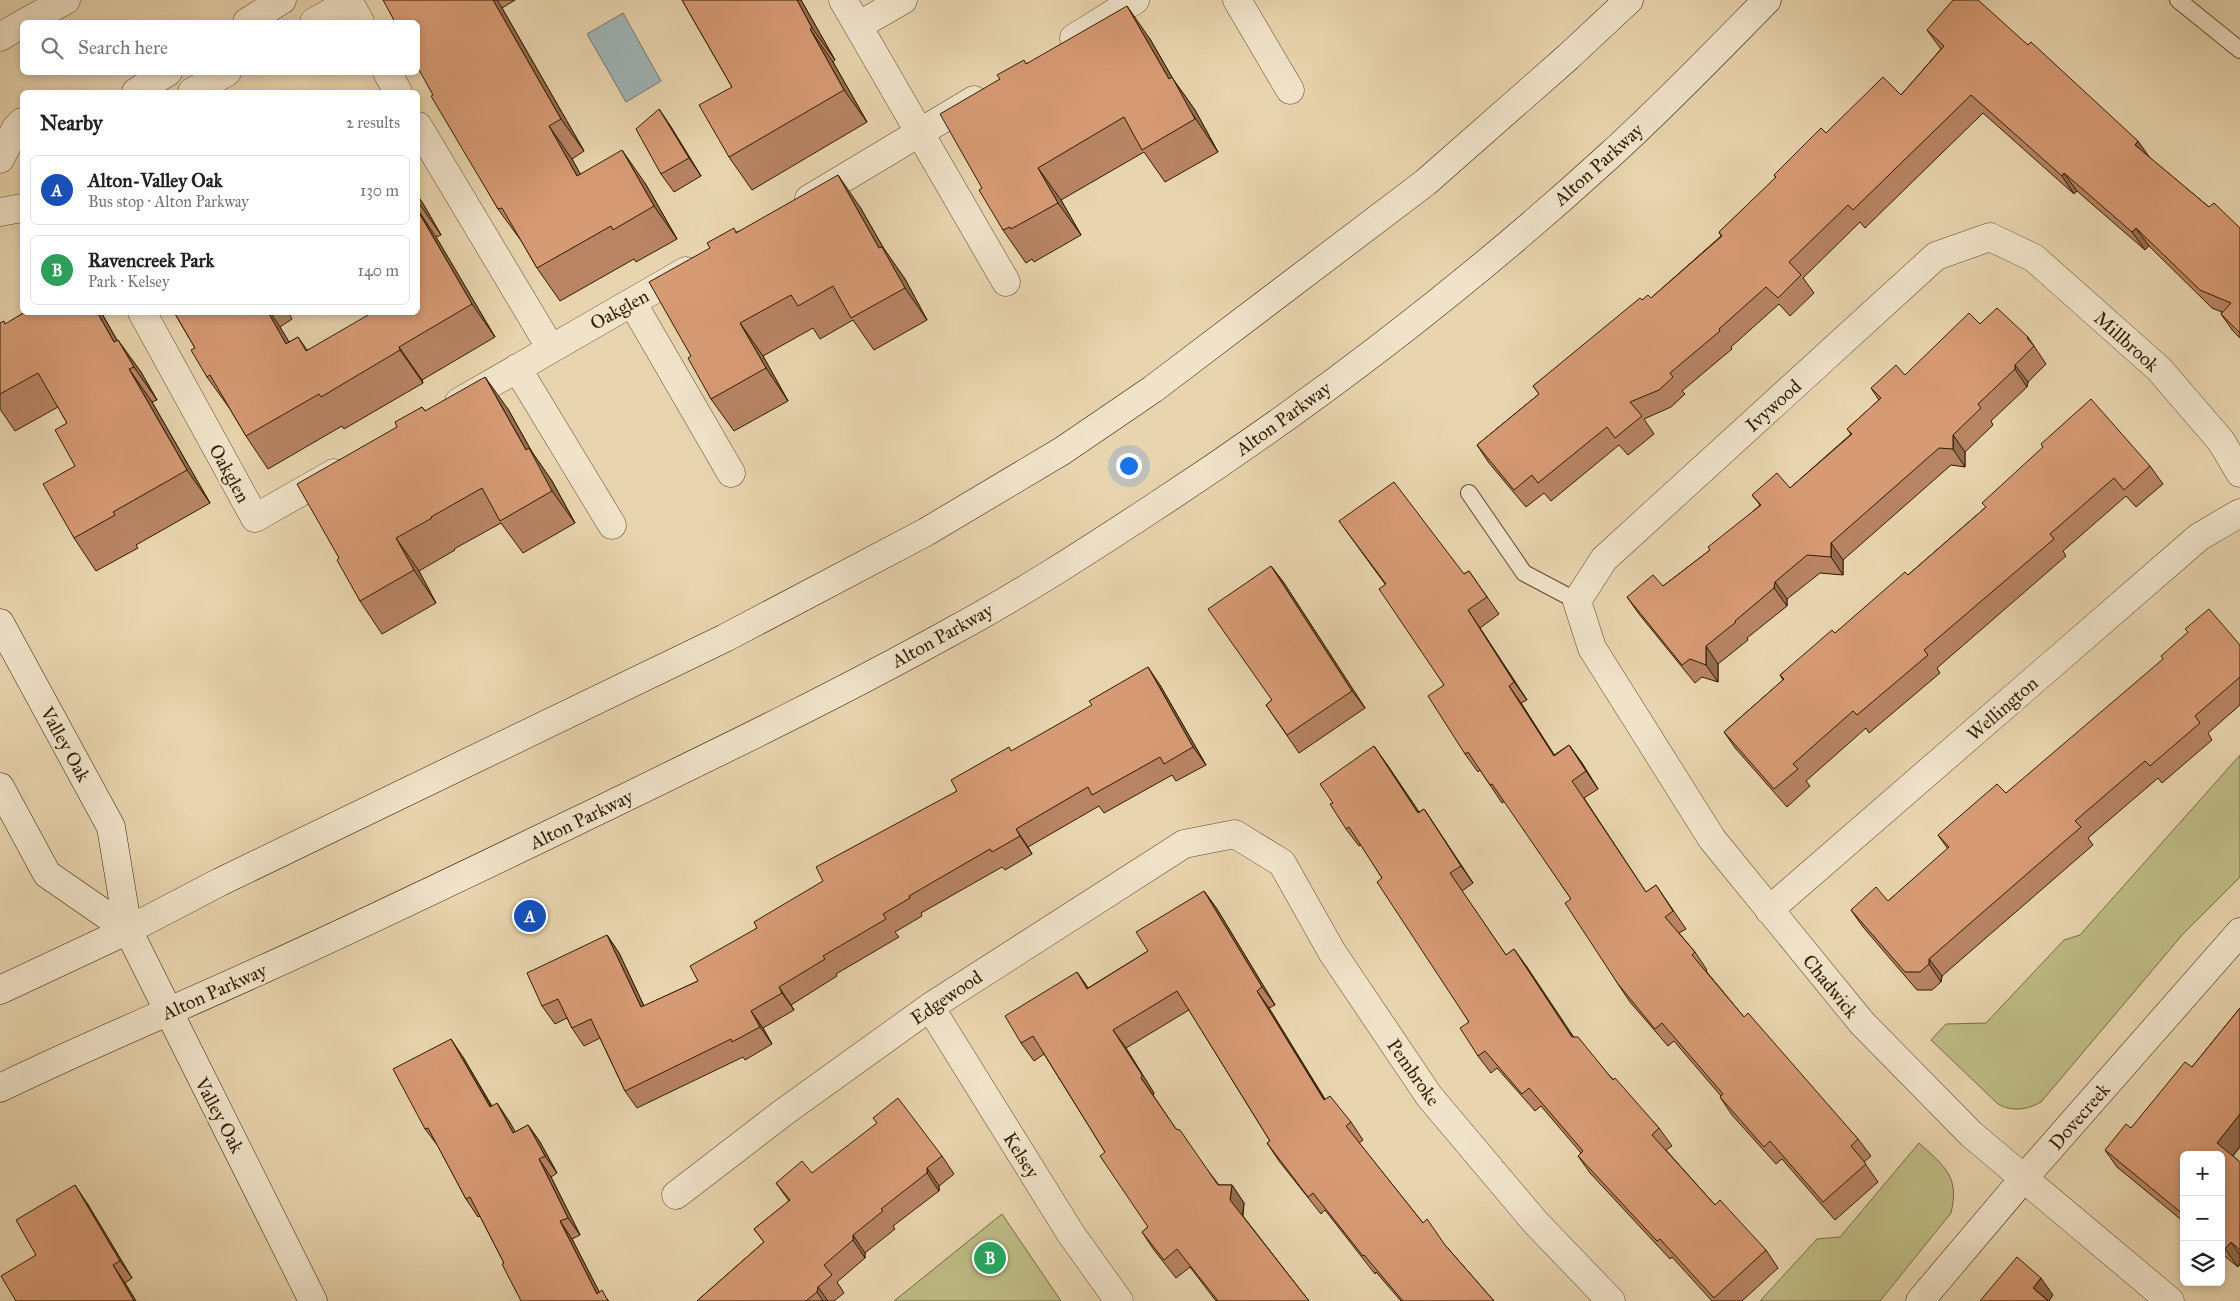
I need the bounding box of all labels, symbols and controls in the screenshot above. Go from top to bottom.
search box [20,20,420,75]
icon: search [38,34,66,62]
text: Search here [78,36,168,59]
text: Nearby [40,110,103,136]
text: 2 results [346,113,400,132]
street label: Alton Parkway [1548,118,1648,211]
text: Alton-Valley Oak [88,169,223,192]
text: A [52,181,62,200]
text: 130 m [360,181,399,200]
text: Bus stop · Alton Parkway [88,192,249,211]
text: Ravencreek Park [88,249,214,272]
text: B [52,261,62,280]
text: 140 m [358,261,399,280]
text: Park · Kelsey [88,272,169,291]
street label: Oakglen [586,284,653,336]
street label: Millbrook [2089,306,2164,377]
street label: Ivywood [1741,374,1806,436]
street label: Alton Parkway [1230,376,1336,461]
street label: Oakglen [203,440,255,507]
your location [1116,453,1142,479]
street label: Alton Parkway [887,598,998,673]
street label: Wellington [1962,671,2043,746]
street label: Valley Oak [35,702,96,786]
street label: Alton Parkway [525,784,638,855]
pin: A [514,897,546,935]
street label: Chadwick [1798,950,1863,1023]
street label: Alton Parkway [157,958,271,1025]
street label: Edgewood [906,965,987,1030]
street label: Pembroke [1382,1034,1445,1110]
street label: Valley Oak [190,1073,249,1157]
street label: Dovecreek [2044,1078,2115,1154]
street label: Kelsey [999,1128,1045,1183]
map controls [2180,1151,2225,1286]
button: + [2180,1151,2225,1196]
button: − [2180,1196,2225,1241]
pin: B [974,1239,1006,1277]
button: layers [2180,1241,2225,1286]

